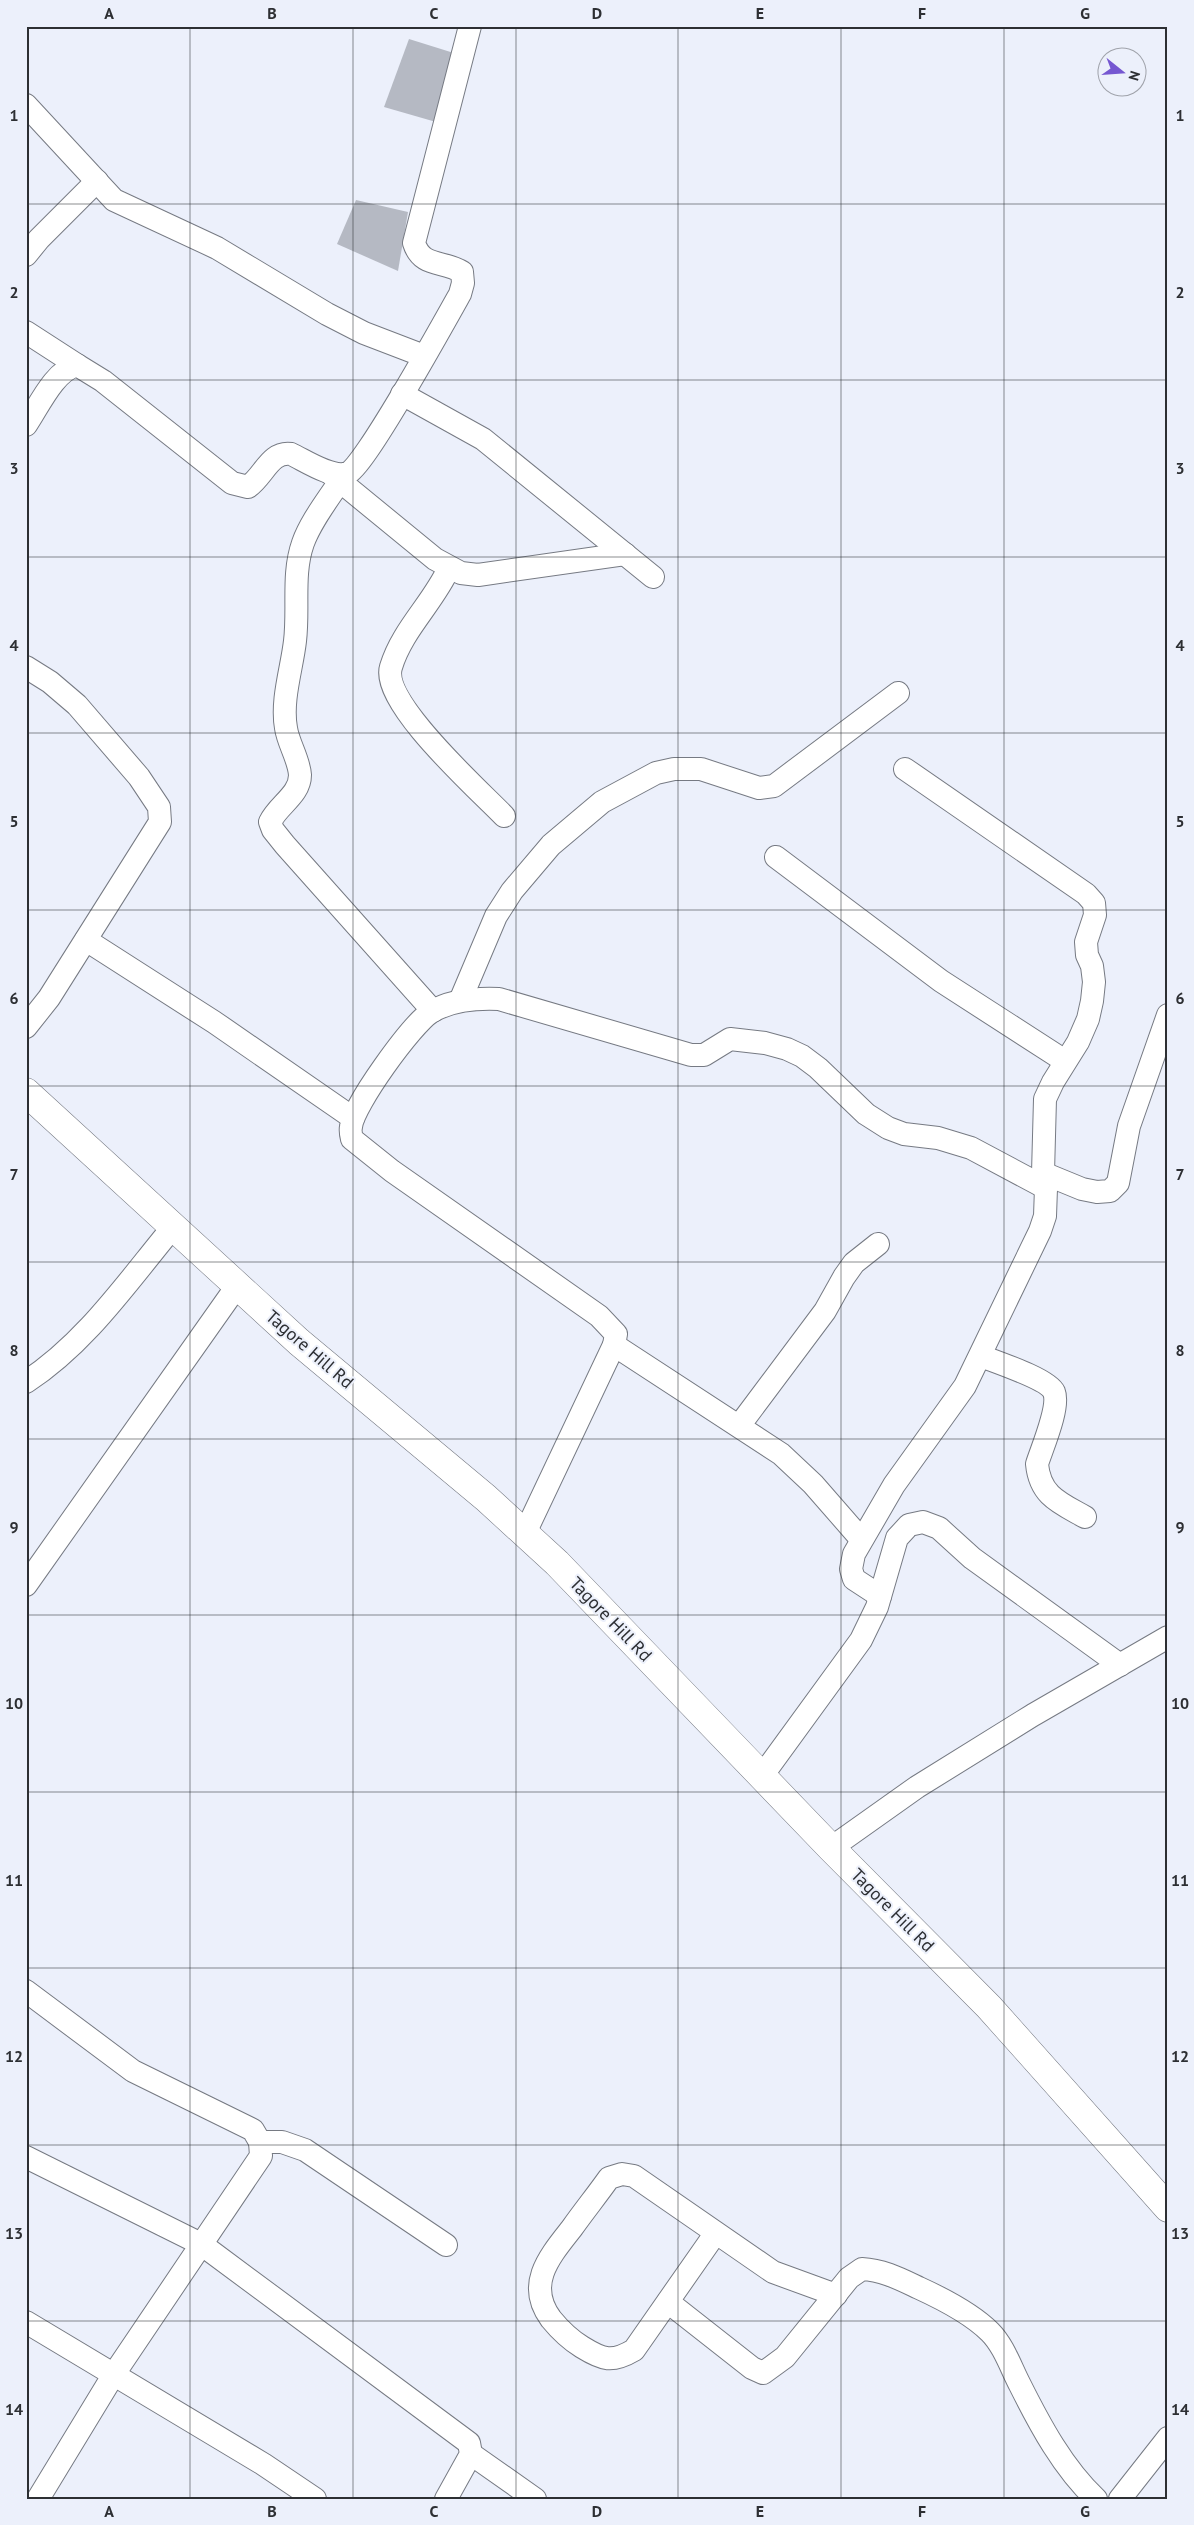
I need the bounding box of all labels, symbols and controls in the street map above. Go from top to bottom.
text: A [104,3,114,23]
text: B [267,3,277,23]
text: C [430,3,439,23]
text: D [592,3,602,23]
text: E [756,3,764,23]
text: F [918,3,926,23]
text: G [1080,3,1090,23]
north arrow [1096,48,1146,98]
text: N [1124,69,1144,83]
text: 1 [9,105,19,125]
text: 1 [1175,105,1185,125]
text: 2 [9,282,19,302]
text: 2 [1175,282,1185,302]
text: 3 [9,458,19,478]
text: 3 [1175,458,1185,478]
text: 4 [9,635,19,655]
text: 4 [1175,635,1185,655]
text: 5 [9,811,19,831]
text: 5 [1175,811,1185,831]
text: 6 [9,988,19,1008]
text: 6 [1175,988,1185,1008]
text: 7 [9,1164,19,1184]
text: 7 [1175,1164,1185,1184]
street label: Tagore Hill Rd [261,1305,359,1393]
text: 8 [9,1340,19,1360]
text: 8 [1175,1340,1185,1360]
text: 9 [9,1517,19,1537]
text: 9 [1175,1517,1185,1537]
street label: Tagore Hill Rd [565,1572,657,1666]
text: 10 [5,1693,23,1713]
text: 10 [1171,1693,1189,1713]
street label: Tagore Hill Rd [846,1863,940,1957]
text: 11 [5,1870,23,1890]
text: 11 [1171,1870,1189,1890]
text: 12 [5,2046,23,2066]
text: 12 [1171,2046,1189,2066]
text: 13 [5,2223,23,2243]
text: 13 [1171,2223,1189,2243]
text: 14 [5,2399,23,2419]
text: 14 [1171,2399,1189,2419]
text: A [104,2501,114,2521]
text: B [267,2501,277,2521]
text: C [430,2501,439,2521]
text: D [592,2501,602,2521]
text: E [756,2501,764,2521]
text: F [918,2501,926,2521]
text: G [1080,2501,1090,2521]

